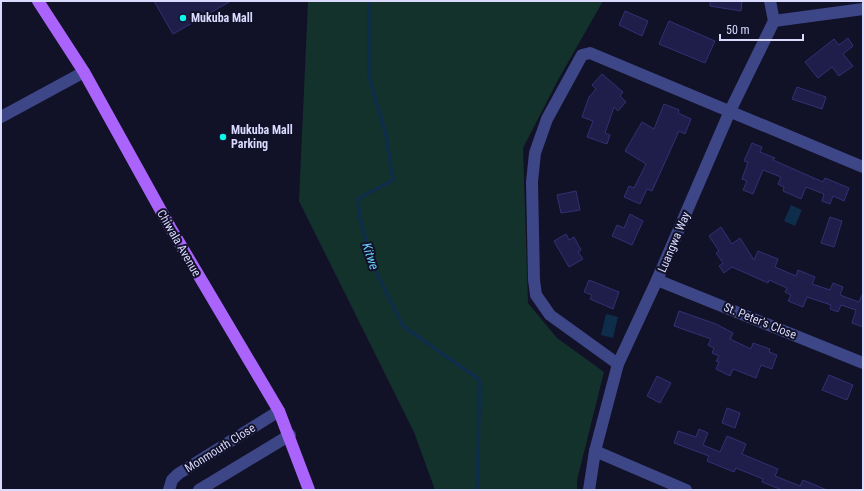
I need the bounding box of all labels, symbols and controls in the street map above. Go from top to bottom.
place label: Mukuba Mall [191,11,253,25]
marker: Mukuba Mall [178,13,188,23]
scale bar [720,16,803,42]
text: 50 m [726,23,750,37]
place label: Mukuba Mall Parking [231,123,293,151]
marker: Mukuba Mall Parking [218,132,228,142]
street label: Chiwala Avenue [154,207,204,279]
street label: Luangwa Way [655,210,693,274]
water label: Kitwe [359,241,382,272]
street label: St. Peter's Close [722,300,799,342]
street label: Monmouth Close [182,421,258,475]

